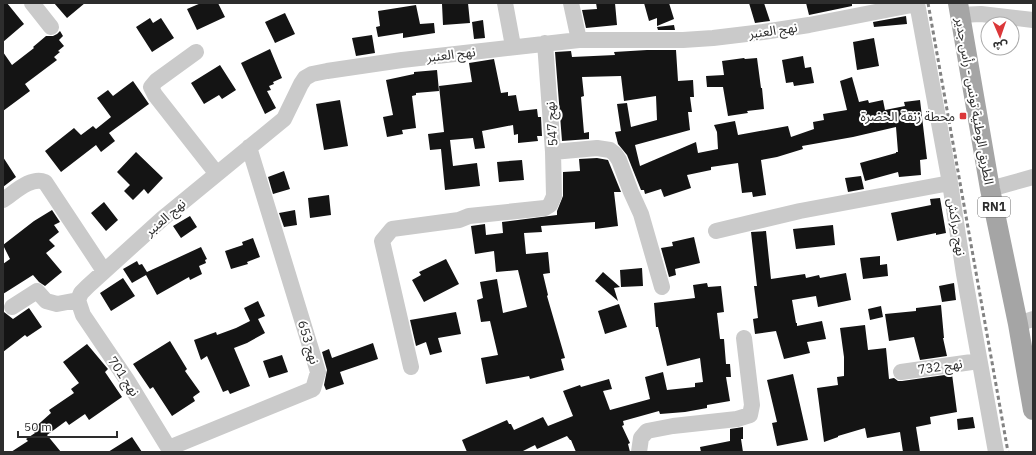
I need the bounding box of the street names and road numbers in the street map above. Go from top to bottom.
street label: الطريق الوطنية تونس - رأس جدير [951,15,998,186]
street label: نهج العنبر [747,19,799,44]
street label: نهج العنبر [425,43,477,68]
street label: نهج 547 [541,101,564,147]
street label: نهج العنبر [141,195,191,242]
street label: نهج مراكش [942,197,969,257]
road number: RN1 [978,197,1010,217]
street label: نهج 653 [292,318,323,367]
street label: نهج 701 [102,353,143,401]
street label: نهج 732 [917,355,964,380]

